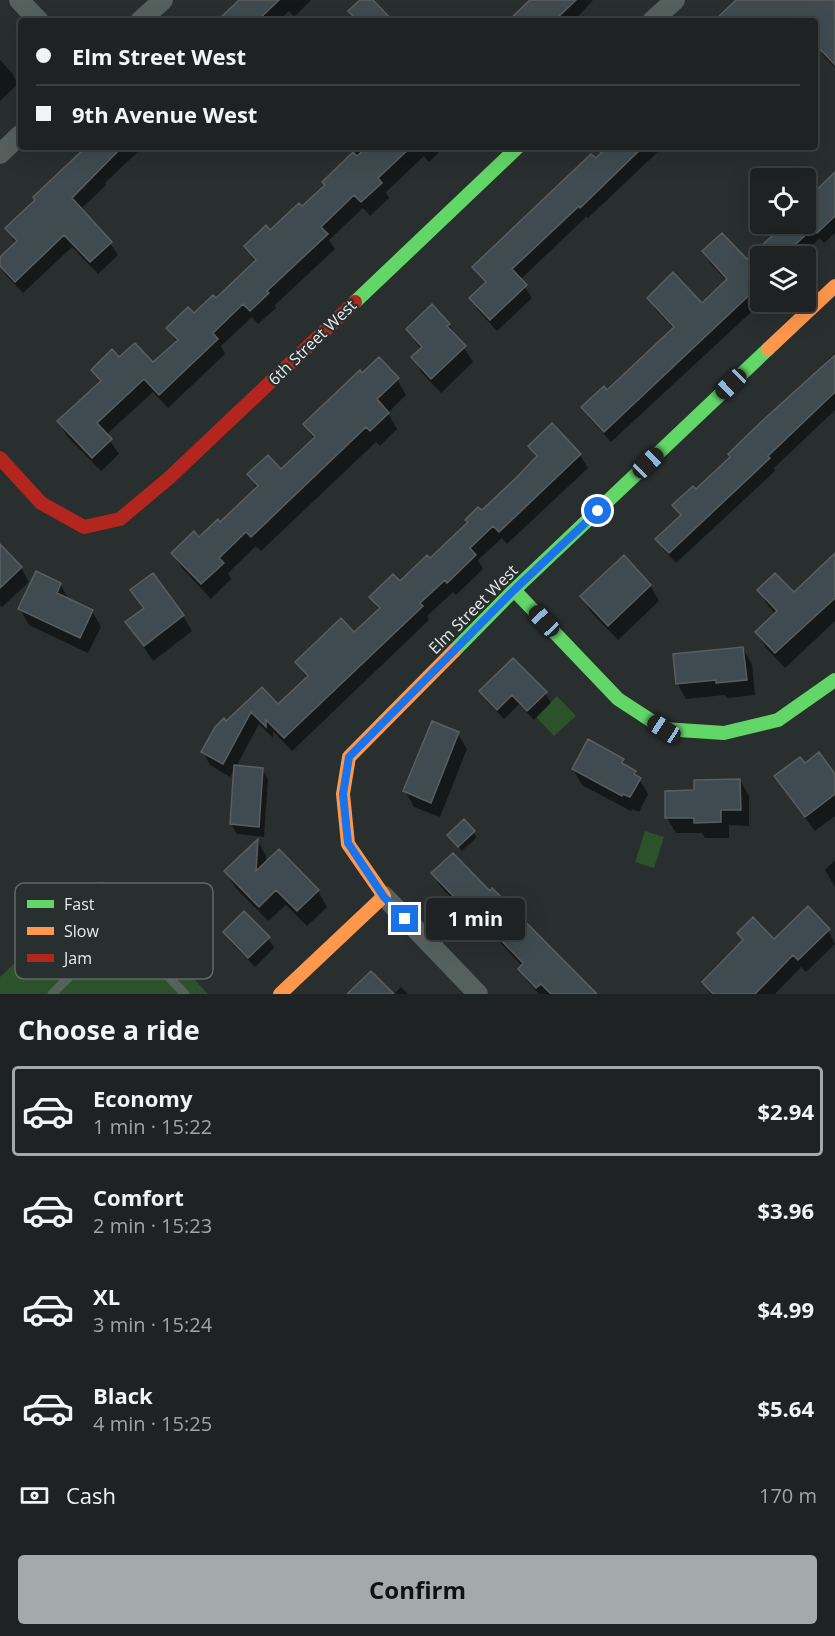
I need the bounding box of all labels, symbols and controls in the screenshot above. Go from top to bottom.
text: Elm Street West [72,41,246,71]
text: 9th Avenue West [72,99,257,129]
map controls [750,168,816,312]
button: locate [750,168,816,234]
button: layers [750,246,816,312]
street label: 6th Street West [263,294,361,390]
car [712,365,750,403]
car [629,444,667,482]
route start [584,497,611,524]
street label: Elm Street West [424,559,523,658]
car [525,602,563,640]
car [644,712,684,746]
legend [15,883,213,979]
text: Fast [64,893,95,915]
callout: 1 min [426,898,525,940]
route end [391,905,418,932]
text: 1 min [448,905,503,932]
text: Slow [64,920,99,942]
text: Jam [62,947,92,969]
text: Choose a ride [18,1011,200,1048]
text: Economy [93,1083,192,1113]
icon: car [21,1084,75,1138]
text: $2.94 [757,1096,814,1126]
text: 1 min · 15:22 [93,1113,212,1140]
text: Comfort [93,1182,184,1212]
icon: car [21,1183,75,1237]
text: $3.96 [757,1195,814,1225]
text: 2 min · 15:23 [93,1212,212,1239]
text: XL [93,1281,120,1311]
icon: car [21,1282,75,1336]
text: $4.99 [757,1294,814,1324]
text: 3 min · 15:24 [93,1311,212,1338]
text: Black [93,1380,153,1410]
icon: car [21,1381,75,1435]
text: $5.64 [757,1393,814,1423]
text: 4 min · 15:25 [93,1410,212,1437]
icon: cash [18,1479,51,1512]
text: Cash [66,1480,116,1510]
text: 170 m [759,1482,817,1509]
button: Confirm [18,1555,817,1624]

